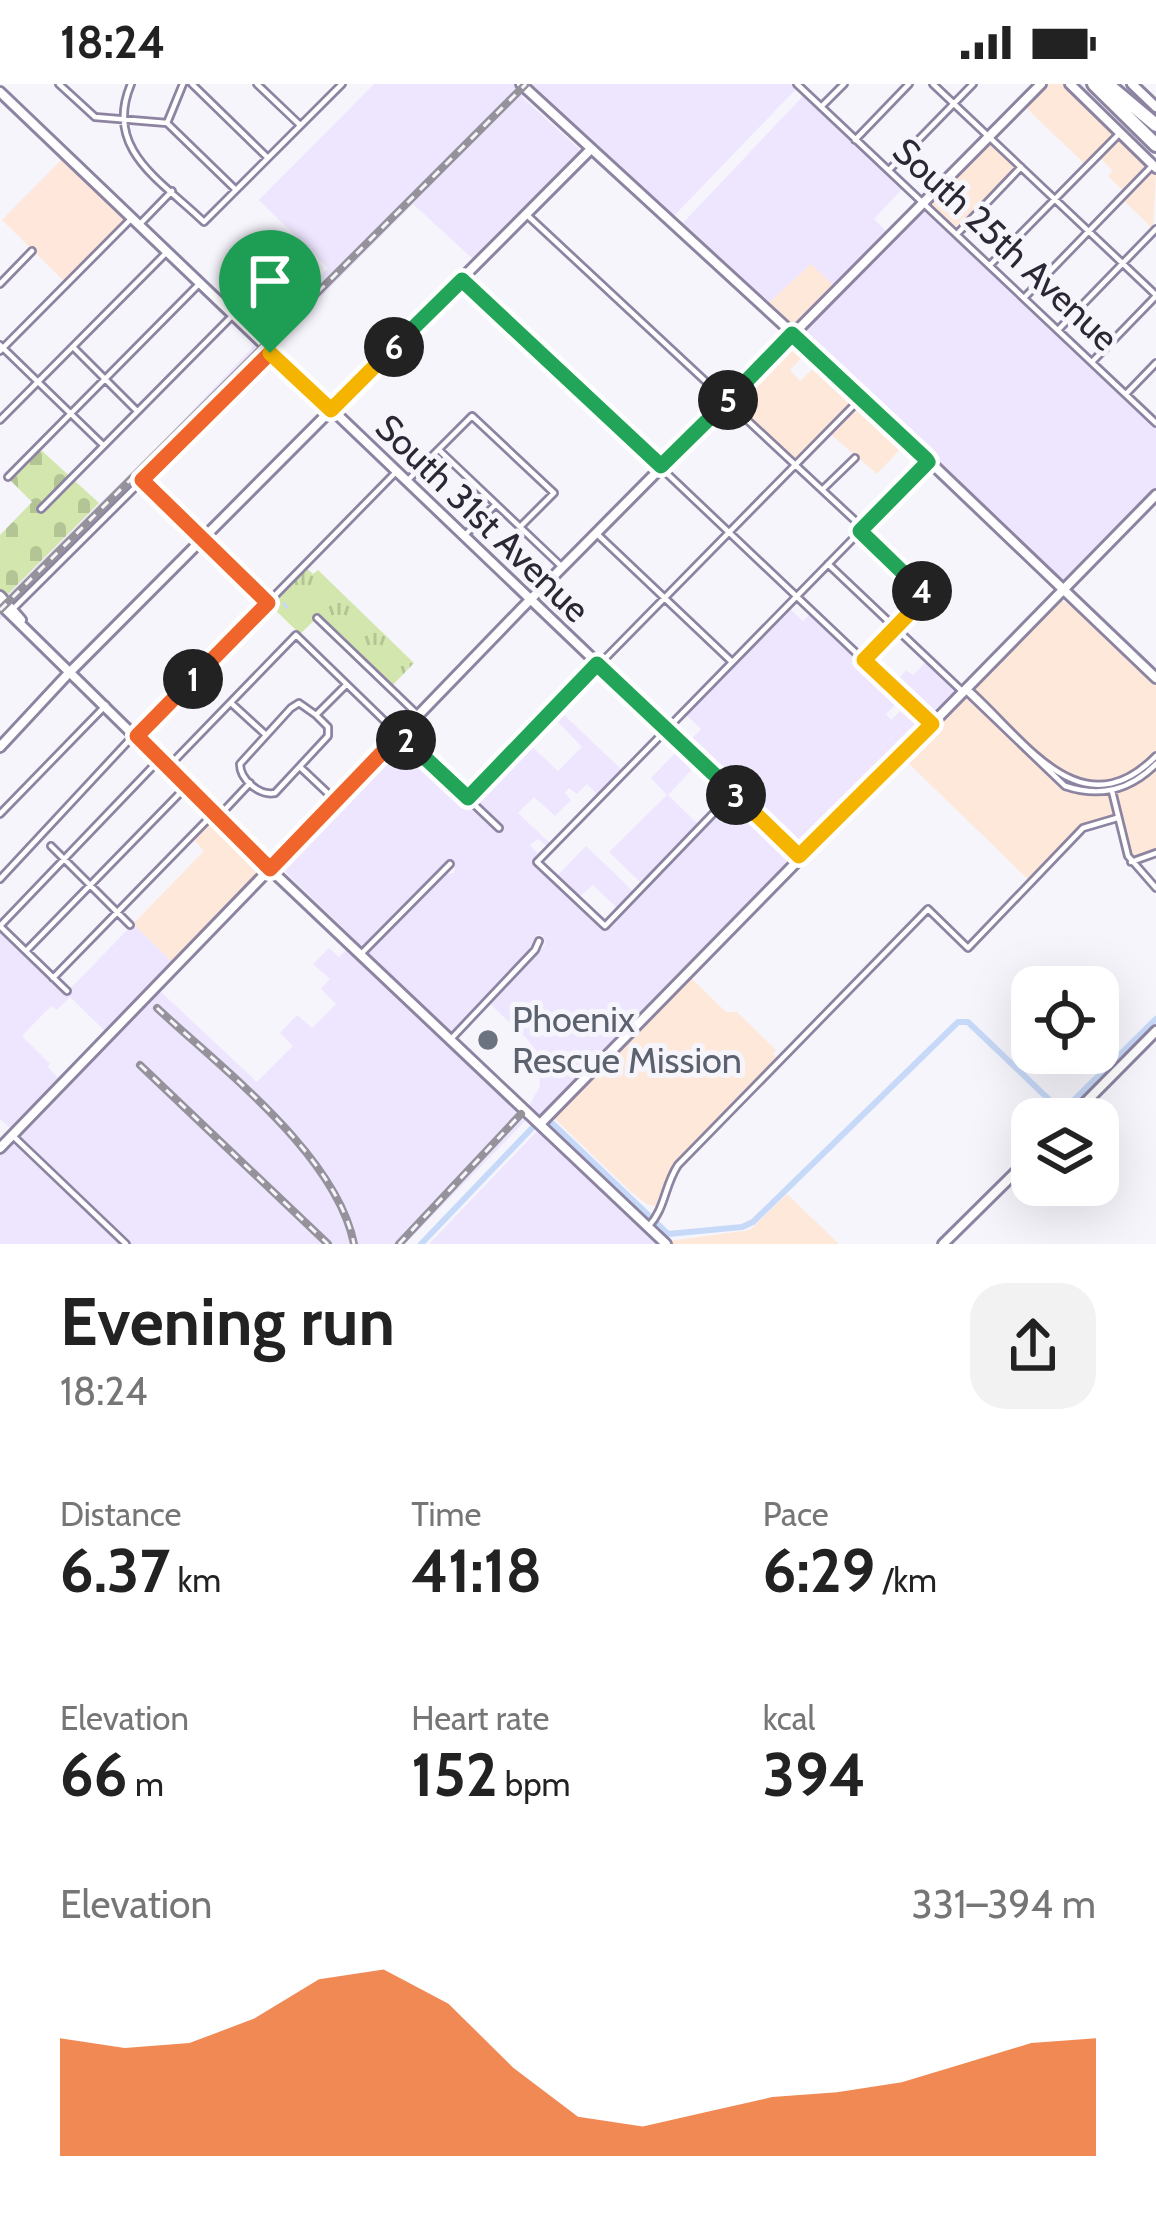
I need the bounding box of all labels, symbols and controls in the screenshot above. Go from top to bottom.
text: 18:24 [60,15,166,69]
street label: South 25th Avenue [884,128,1128,360]
pin [219,230,321,353]
icon: arrive [237,248,303,314]
pin: 6 [364,317,424,377]
text: 6 [385,327,403,367]
pin: 5 [698,370,758,430]
text: 5 [719,380,737,420]
street label: South 31st Avenue [367,405,599,631]
pin: 4 [892,561,952,621]
text: 4 [912,571,932,611]
pin: 1 [163,649,223,709]
text: 1 [187,659,199,699]
pin: 2 [376,710,436,770]
text: 2 [397,720,415,760]
pin: 3 [706,765,766,825]
text: 3 [727,775,745,815]
map controls [1011,966,1119,1206]
button: locate [1011,966,1119,1074]
place label: Phoenix Rescue Mission [512,997,742,1082]
marker: Phoenix Rescue Mission [475,1027,501,1053]
button: layers [1011,1098,1119,1206]
text: Evening run [60,1281,395,1362]
button: share [970,1283,1096,1409]
text: 18:24 [60,1367,147,1415]
text: Distance [60,1494,181,1534]
text: Time [411,1494,481,1534]
text: Pace [763,1494,829,1534]
text: 6.37 [60,1534,170,1607]
text: 41:18 [411,1534,542,1607]
text: 6:29 [763,1534,875,1607]
text: km [170,1560,221,1600]
text: /km [875,1560,937,1600]
text: Elevation [60,1698,189,1738]
text: Heart rate [411,1698,549,1738]
text: kcal [763,1698,815,1738]
text: 66 [60,1738,127,1811]
text: 152 [411,1738,497,1811]
text: 394 [763,1738,866,1811]
text: m [127,1764,164,1804]
text: bpm [497,1764,571,1804]
text: Elevation [60,1880,212,1928]
text: 331–394 m [912,1880,1096,1928]

